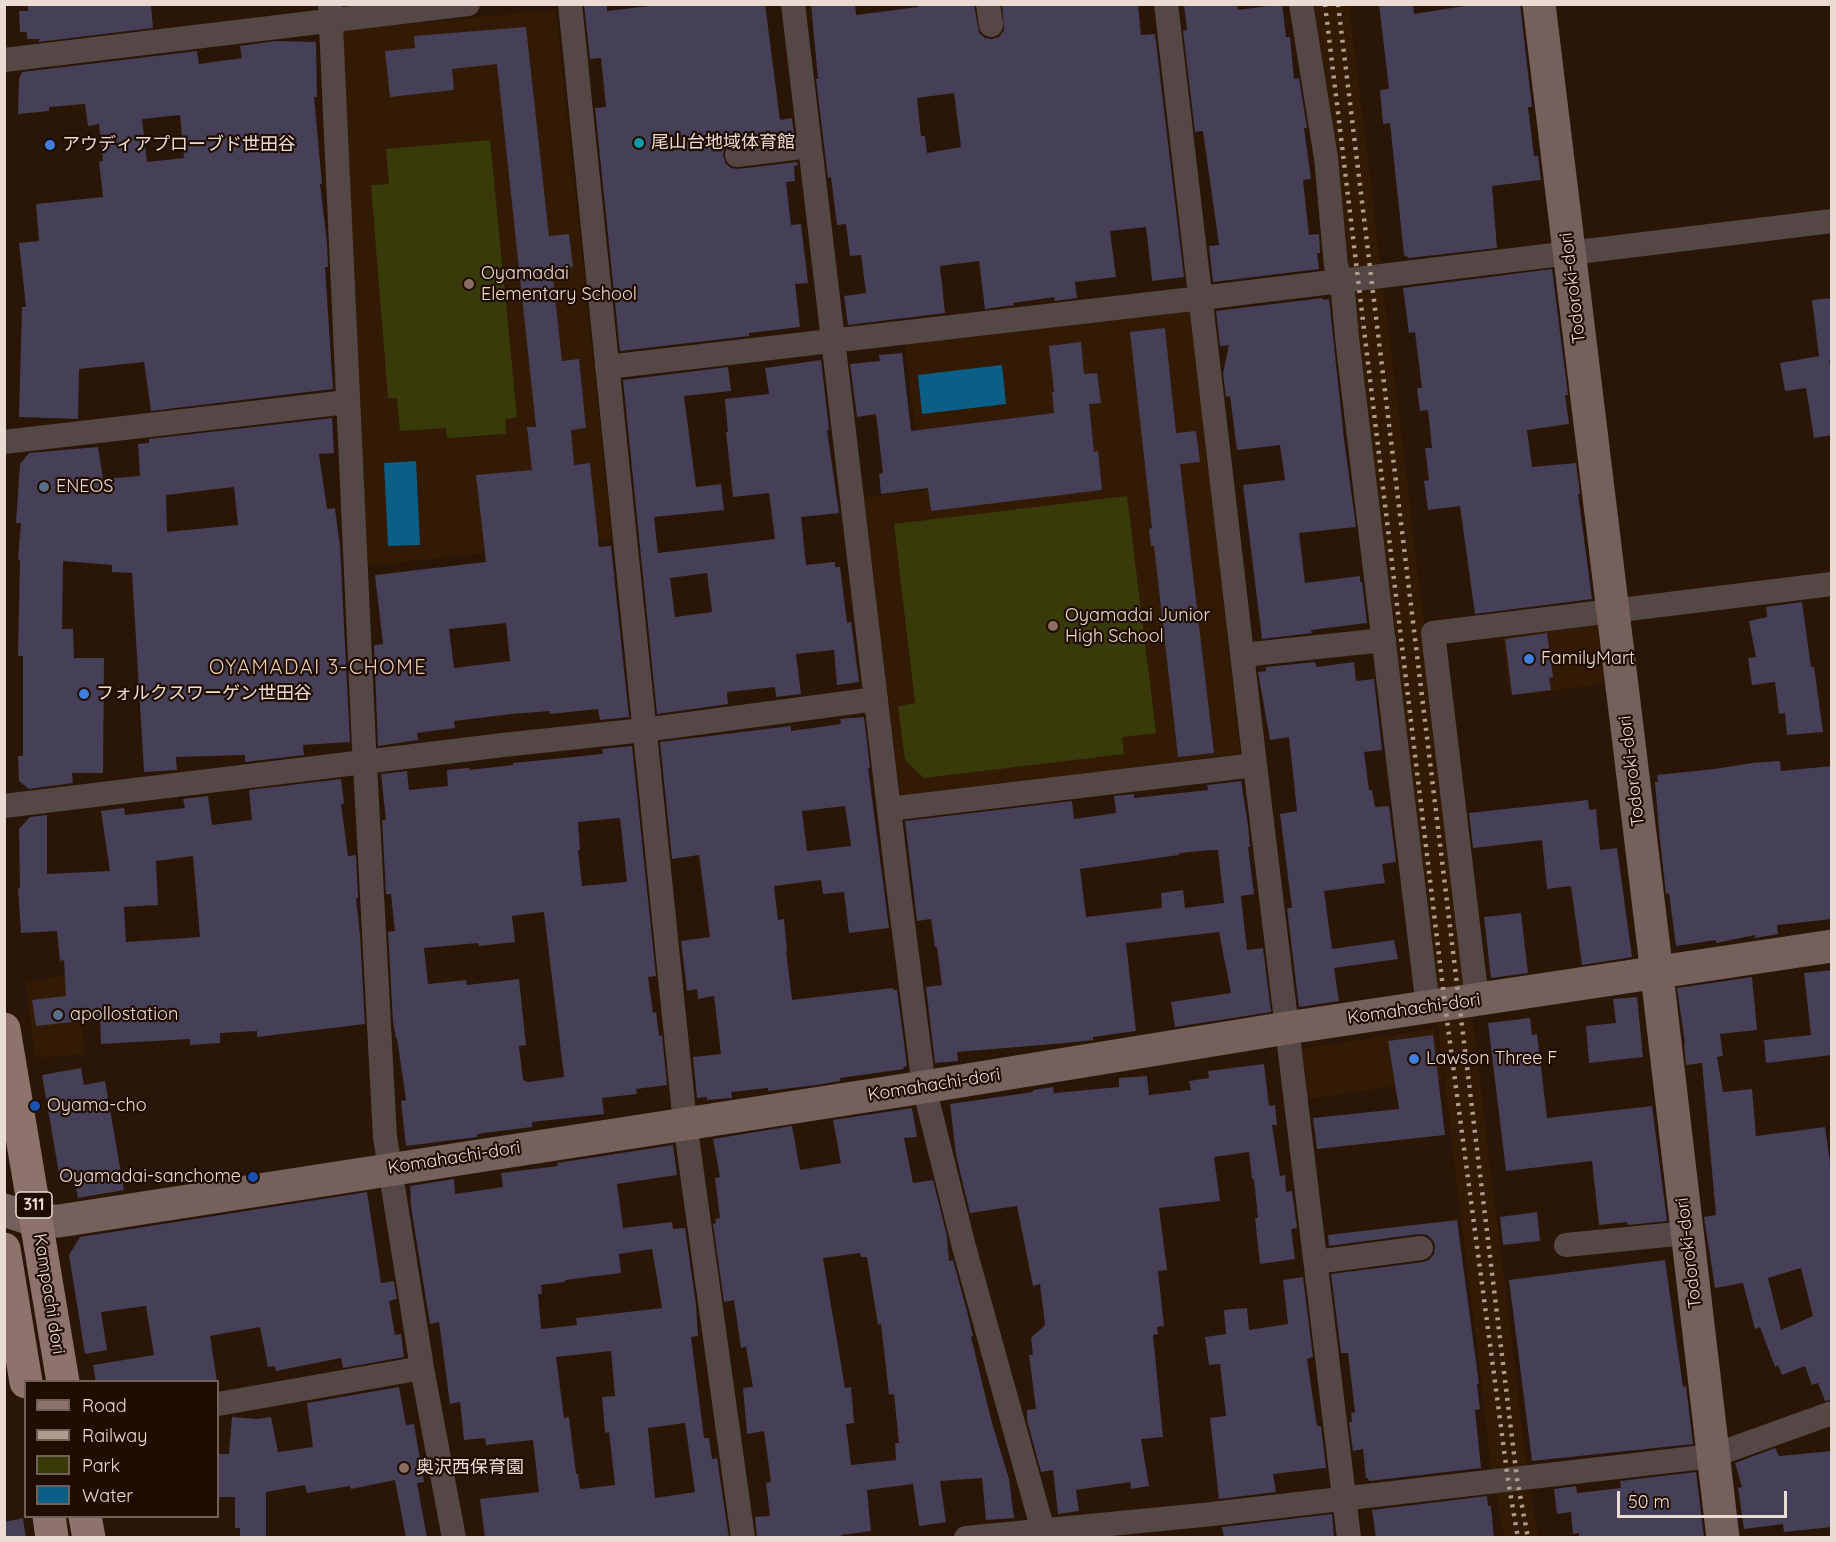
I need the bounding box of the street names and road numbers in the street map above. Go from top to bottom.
street label: Todoroki-dori [1555,231,1591,345]
street label: Todoroki-dori [1614,714,1650,828]
street label: Komahachi-dori [1346,989,1482,1029]
street label: Komahachi-dori [866,1064,1002,1106]
street label: Komahachi-dori [386,1137,522,1179]
road number: 311 [16,1192,52,1218]
street label: Todoroki-dori [1671,1196,1707,1310]
street label: Kampachi dori [29,1232,69,1356]

